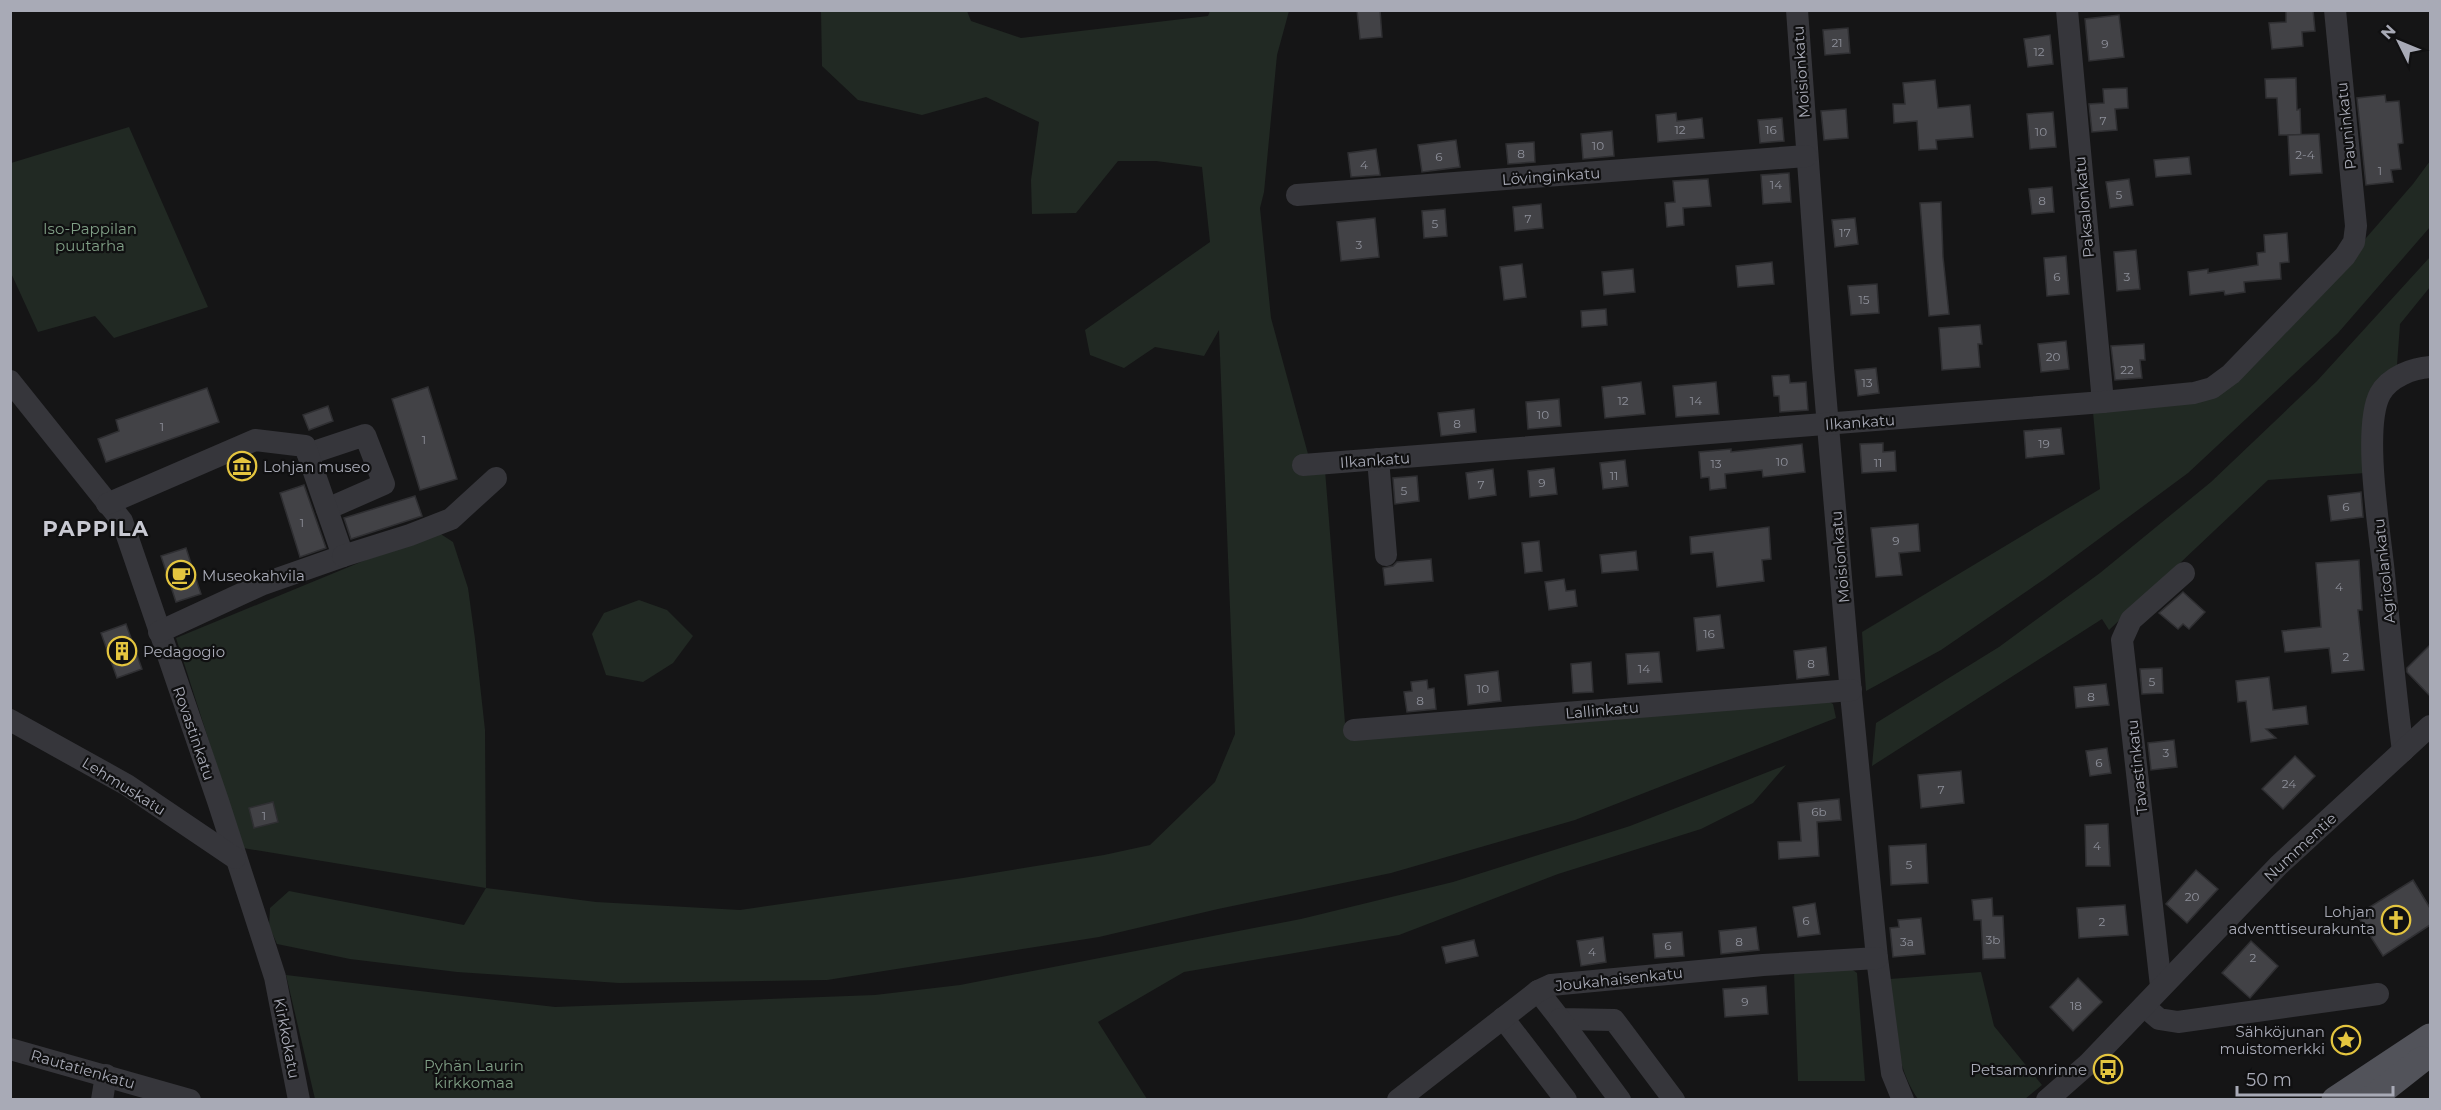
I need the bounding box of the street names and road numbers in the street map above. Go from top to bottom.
street label: Moisionkatu [1788,25,1814,119]
street label: Pauninkatu [2332,81,2360,171]
street label: Paksalonkatu [2070,156,2098,258]
street label: Lövinginkatu [1501,163,1601,189]
street label: Ilkankatu [1824,410,1896,434]
street label: Ilkankatu [1339,448,1411,472]
street label: Moisionkatu [1827,510,1853,604]
street label: Agricolankatu [2369,518,2399,624]
street label: Rovastinkatu [169,684,219,782]
street label: Lallinkatu [1564,697,1640,723]
street label: Tavastinkatu [2123,719,2151,815]
street label: Lehmuskatu [79,753,169,819]
street label: Nummentie [2260,809,2340,885]
street label: Joukahaisenkatu [1553,963,1684,995]
street label: Kirkkokatu [270,996,304,1080]
street label: Rautatienkatu [29,1045,137,1093]

